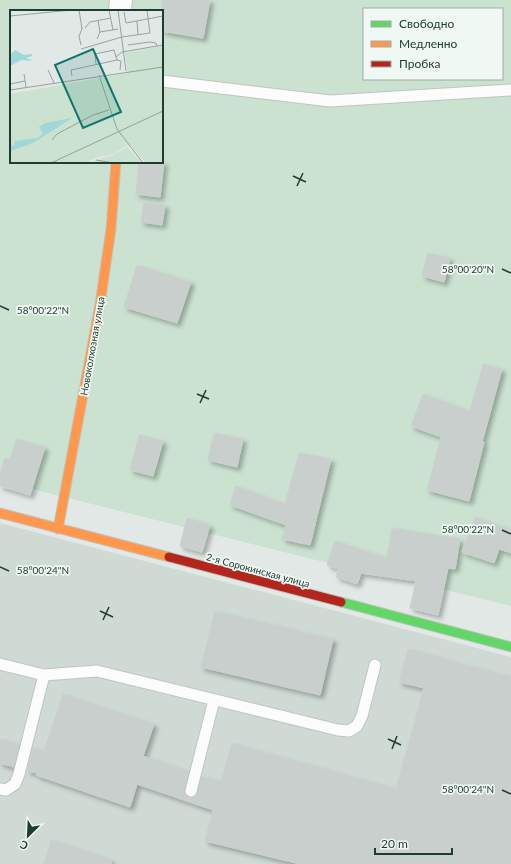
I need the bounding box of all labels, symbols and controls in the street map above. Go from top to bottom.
legend [363,8,503,80]
inset map [10,10,163,163]
text: Свободно [399,16,455,31]
text: Медленно [399,36,458,51]
text: Пробка [399,56,440,71]
text: 58°00'20"N [442,263,494,275]
street label: Новоколхозная улица [77,296,107,396]
text: 58°00'22"N [17,304,69,316]
text: 58°00'22"N [442,523,494,535]
street label: 2-я Сорокинская улица [205,550,311,590]
text: 58°00'24"N [17,564,69,576]
text: 58°00'24"N [442,783,494,795]
north arrow [8,816,48,856]
scale bar [375,830,452,856]
text: 20 m [381,836,408,851]
text: С [17,838,30,853]

